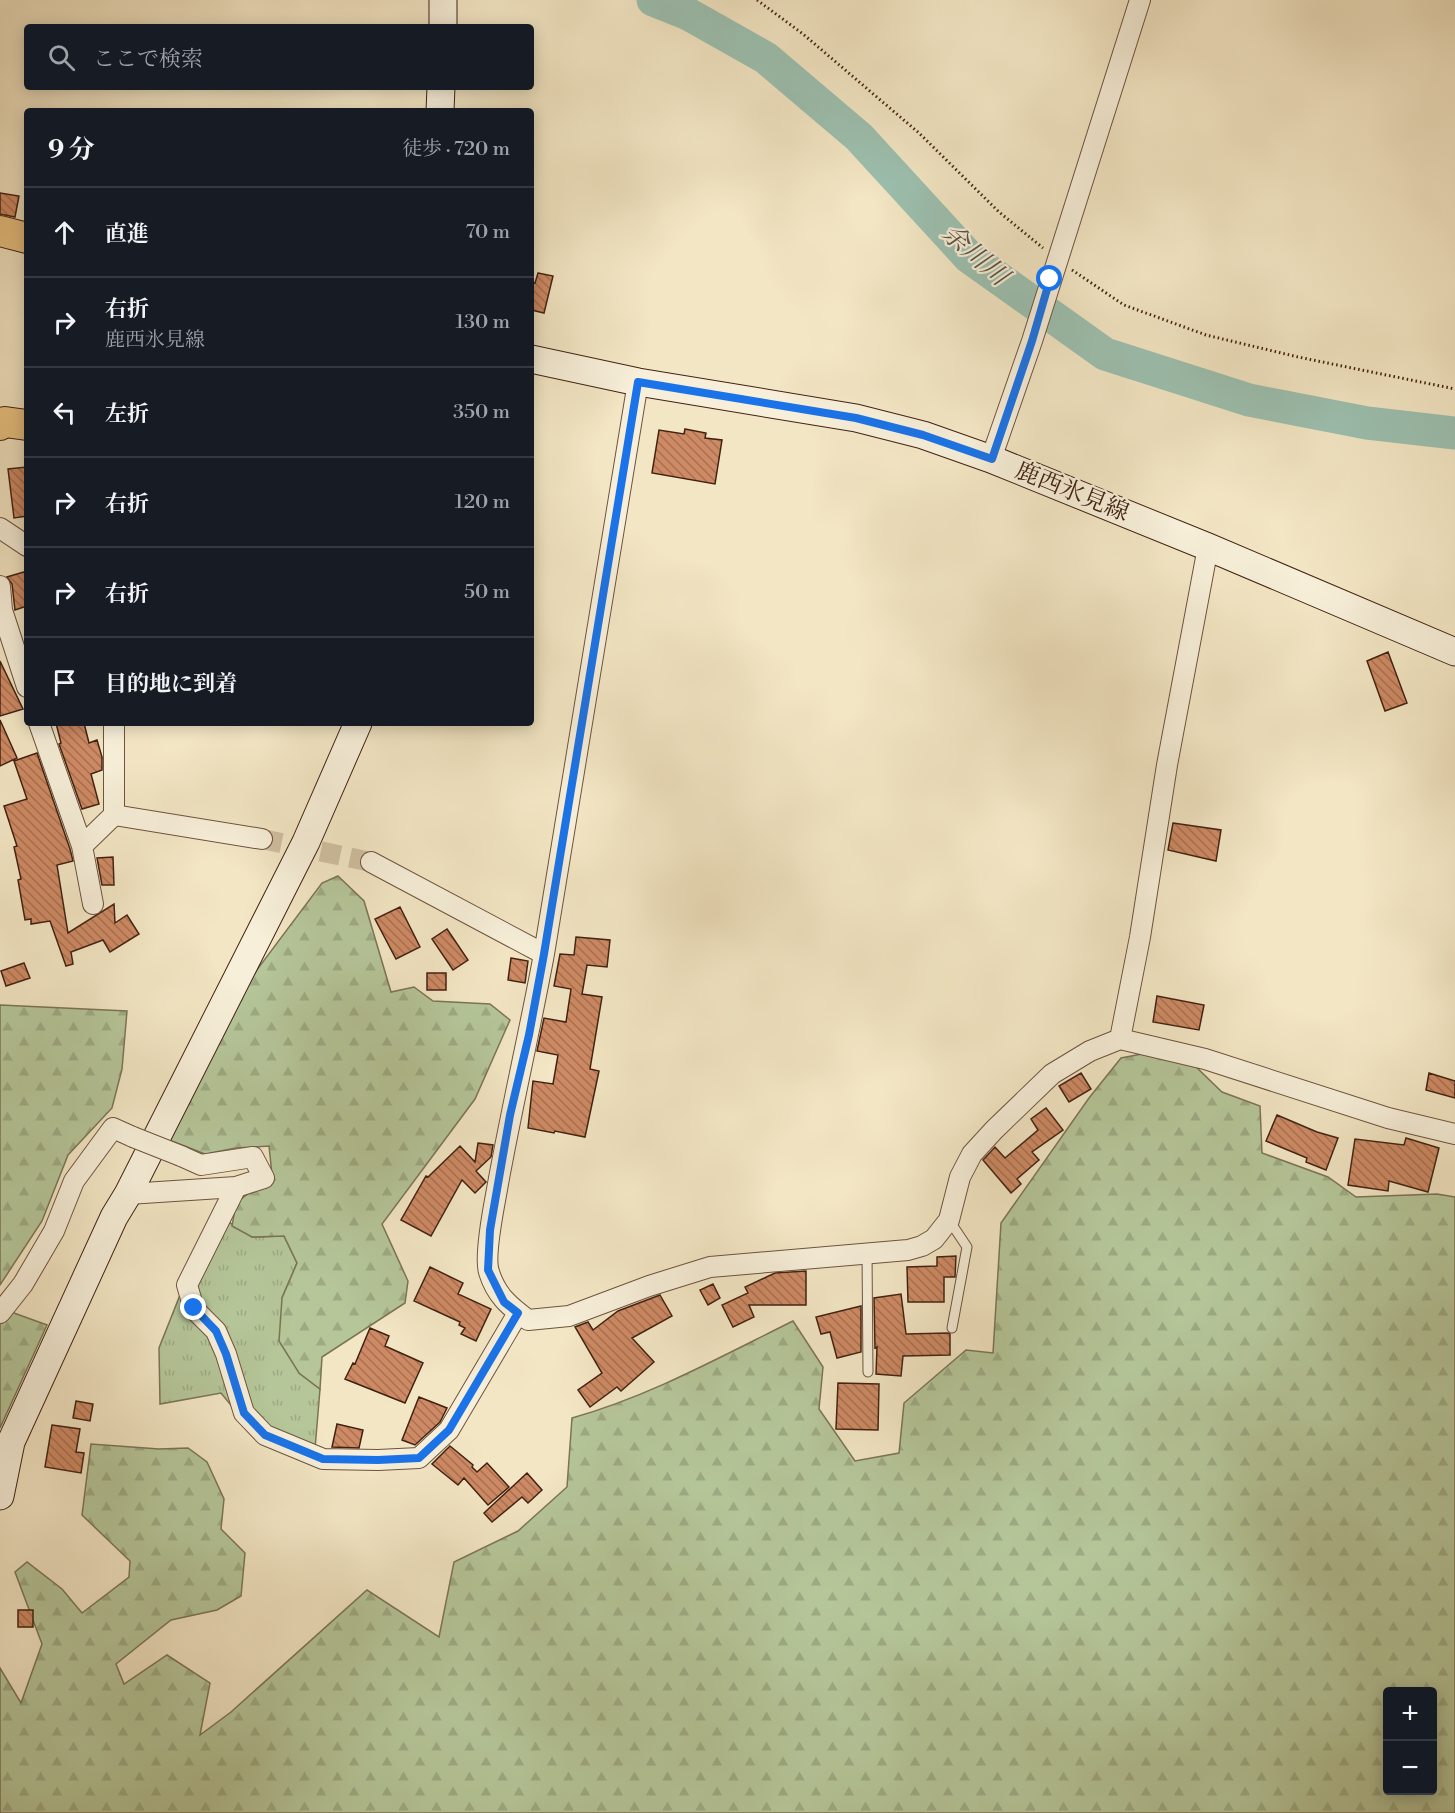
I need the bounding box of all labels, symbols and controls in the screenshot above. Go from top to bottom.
search box [24,24,534,90]
icon: search [45,41,78,74]
text: ここで検索 [93,46,203,73]
text: 9 分 [48,134,95,166]
text: 徒歩 · 720 m [402,137,510,162]
icon: ahead [48,216,81,249]
water label: 余川川 [935,217,1017,295]
text: 70 m [466,220,510,245]
text: 直進 [105,221,149,248]
route start [1036,265,1062,291]
text: 右折 [105,296,149,323]
icon: right [48,306,81,339]
text: 130 m [455,310,510,335]
text: 鹿西氷見線 [105,328,205,353]
icon: left [48,396,81,429]
text: 350 m [453,400,510,425]
text: 左折 [105,401,149,428]
street label: 鹿西氷見線 [1011,456,1133,528]
icon: right [48,486,81,519]
text: 120 m [455,490,510,515]
text: 右折 [105,491,149,518]
icon: right [48,576,81,609]
text: 50 m [464,580,510,605]
text: 右折 [105,581,149,608]
icon: arrive [48,666,81,699]
text: 目的地に到着 [105,671,237,698]
route end [180,1294,206,1320]
map controls [1383,1687,1437,1795]
button: + [1383,1687,1437,1741]
button: − [1383,1741,1437,1795]

